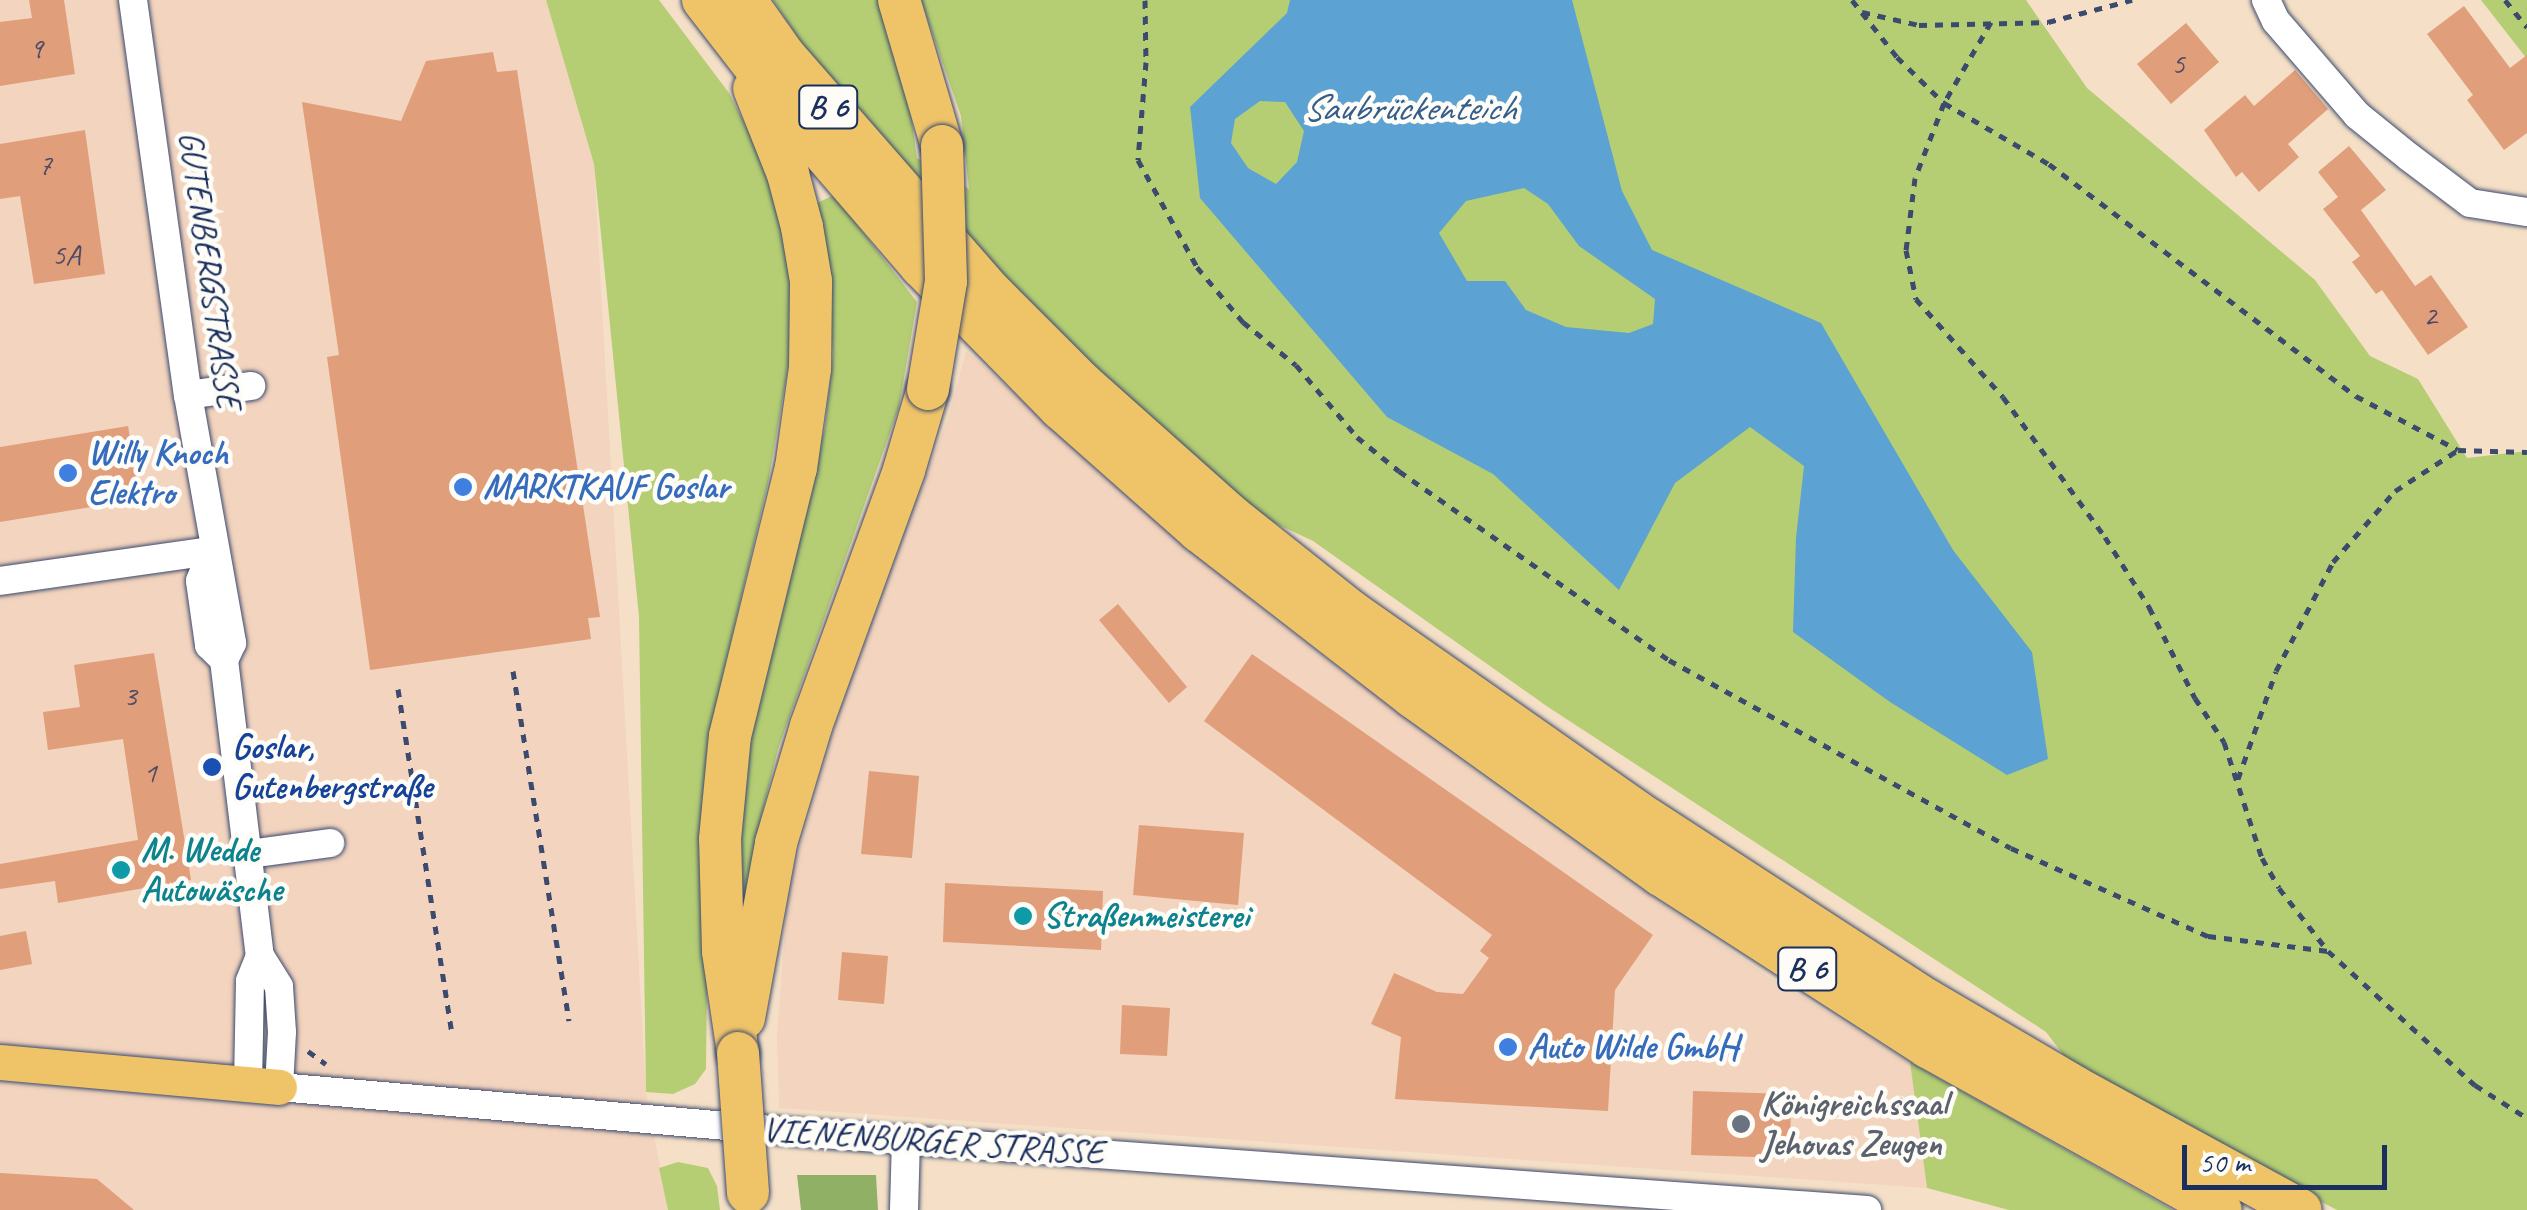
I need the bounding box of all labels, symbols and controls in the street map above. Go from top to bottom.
house number: 9 [29,30,43,66]
house number: 5 [2171,45,2185,81]
road number: B 6 [798,80,858,134]
water label: Saubrückenteich [1303,85,1515,131]
street label: GUTENBERGSTRASSE [170,129,250,411]
house number: 7 [38,146,52,182]
house number: 5A [52,236,80,272]
house number: 2 [2423,297,2437,333]
place label: Willy Knoch Elektro [88,432,228,514]
marker: Willy Knoch Elektro [57,462,79,484]
place label: MARKTKAUF Goslar [483,466,729,508]
marker: MARKTKAUF Goslar [452,476,474,498]
house number: 3 [123,677,137,713]
place label: Goslar, Gutenbergstraße [232,726,432,808]
house number: 1 [143,754,157,790]
marker: Goslar, Gutenbergstraße [201,756,223,778]
place label: M. Wedde Autowäsche [141,829,282,911]
marker: M. Wedde Autowäsche [110,859,132,881]
place label: Straßenmeisterei [1043,895,1249,937]
marker: Straßenmeisterei [1012,905,1034,927]
road number: B 6 [1777,942,1837,996]
place label: Auto Wilde GmbH [1528,1026,1738,1068]
marker: Auto Wilde GmbH [1497,1036,1519,1058]
place label: Königreichssaal Jehovas Zeugen [1761,1083,1948,1165]
street label: VIENENBURGER STRASSE [761,1108,1105,1174]
marker: Königreichssaal Jehovas Zeugen [1730,1113,1752,1135]
scale bar [2187,1125,2392,1187]
text: 50 m [2199,1143,2250,1181]

